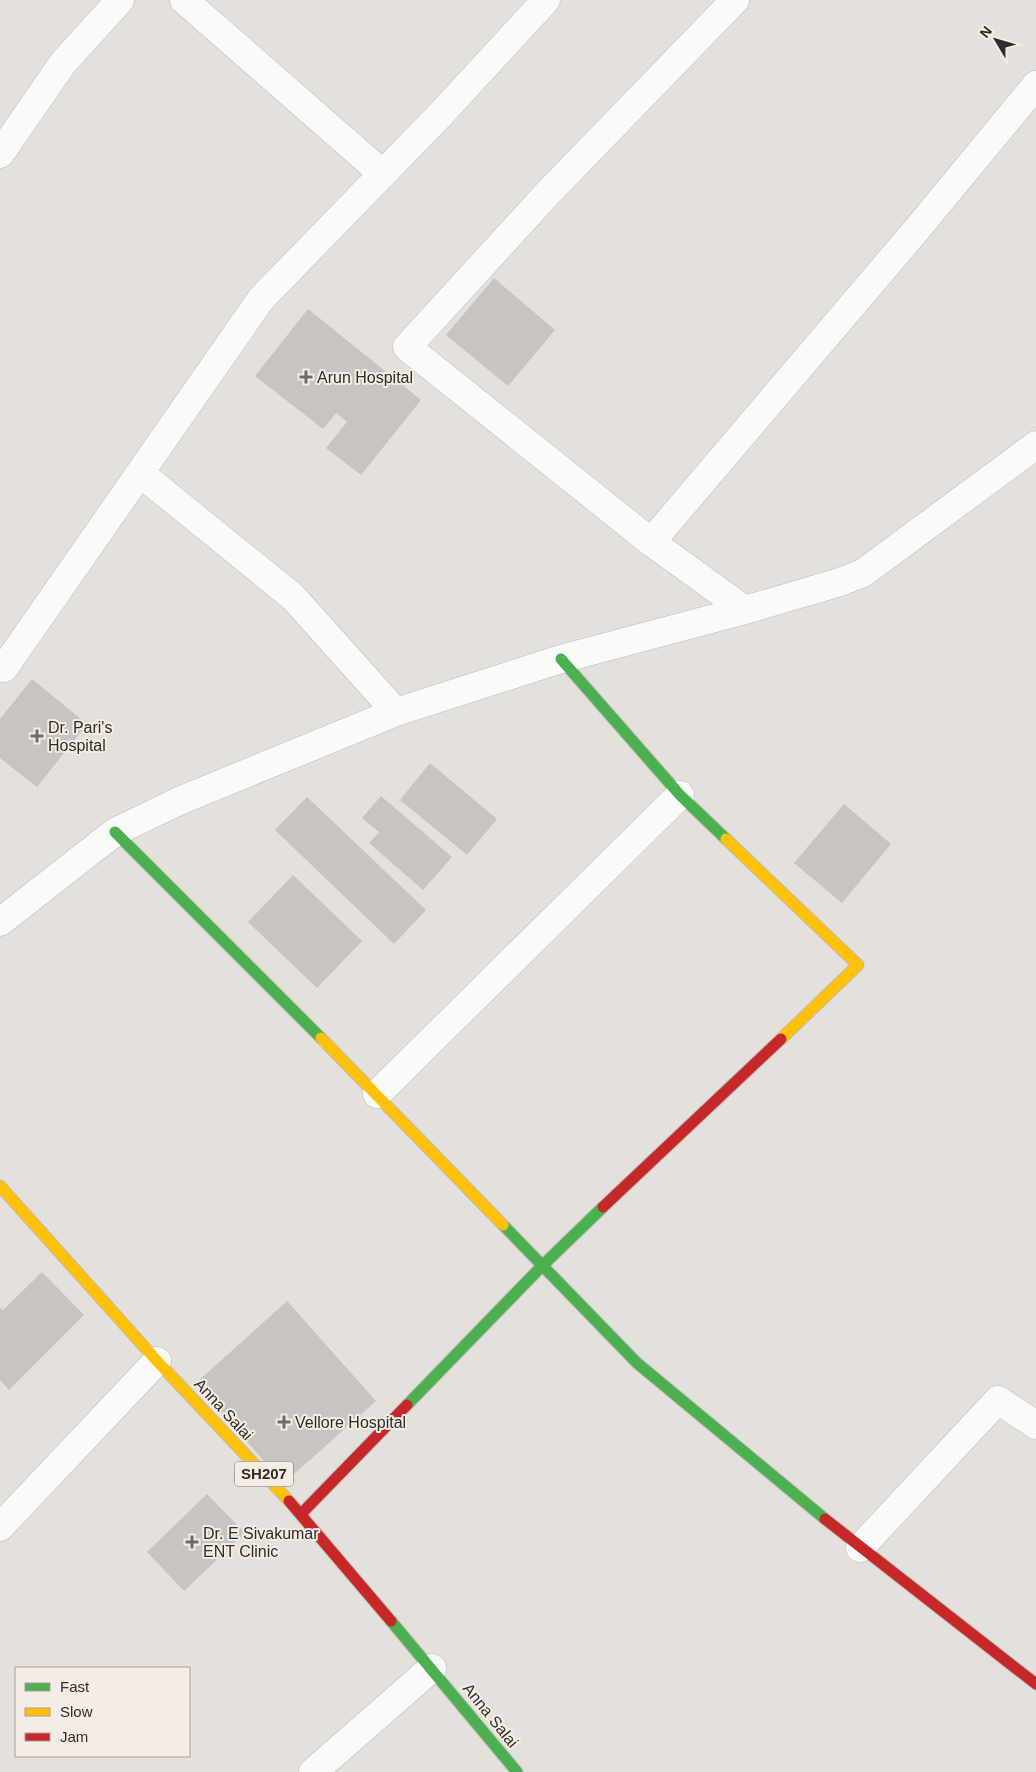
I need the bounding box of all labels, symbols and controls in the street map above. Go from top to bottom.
north arrow [971,15,1021,65]
text: N [976,23,995,41]
place label: Arun Hospital [317,369,413,386]
marker: Arun Hospital [299,370,313,384]
place label: Dr. Pari's Hospital [48,719,112,754]
marker: Dr. Pari's Hospital [30,729,44,743]
street label: Anna Salai [191,1375,256,1443]
place label: Vellore Hospital [295,1414,406,1431]
marker: Vellore Hospital [277,1415,291,1429]
road number: SH207 [235,1462,293,1486]
place label: Dr. E Sivakumar ENT Clinic [203,1525,319,1560]
marker: Dr. E Sivakumar ENT Clinic [185,1535,199,1549]
legend [15,1667,190,1757]
text: Fast [60,1678,90,1695]
street label: Anna Salai [460,1680,522,1751]
text: Slow [60,1703,93,1720]
text: Jam [60,1728,88,1745]

